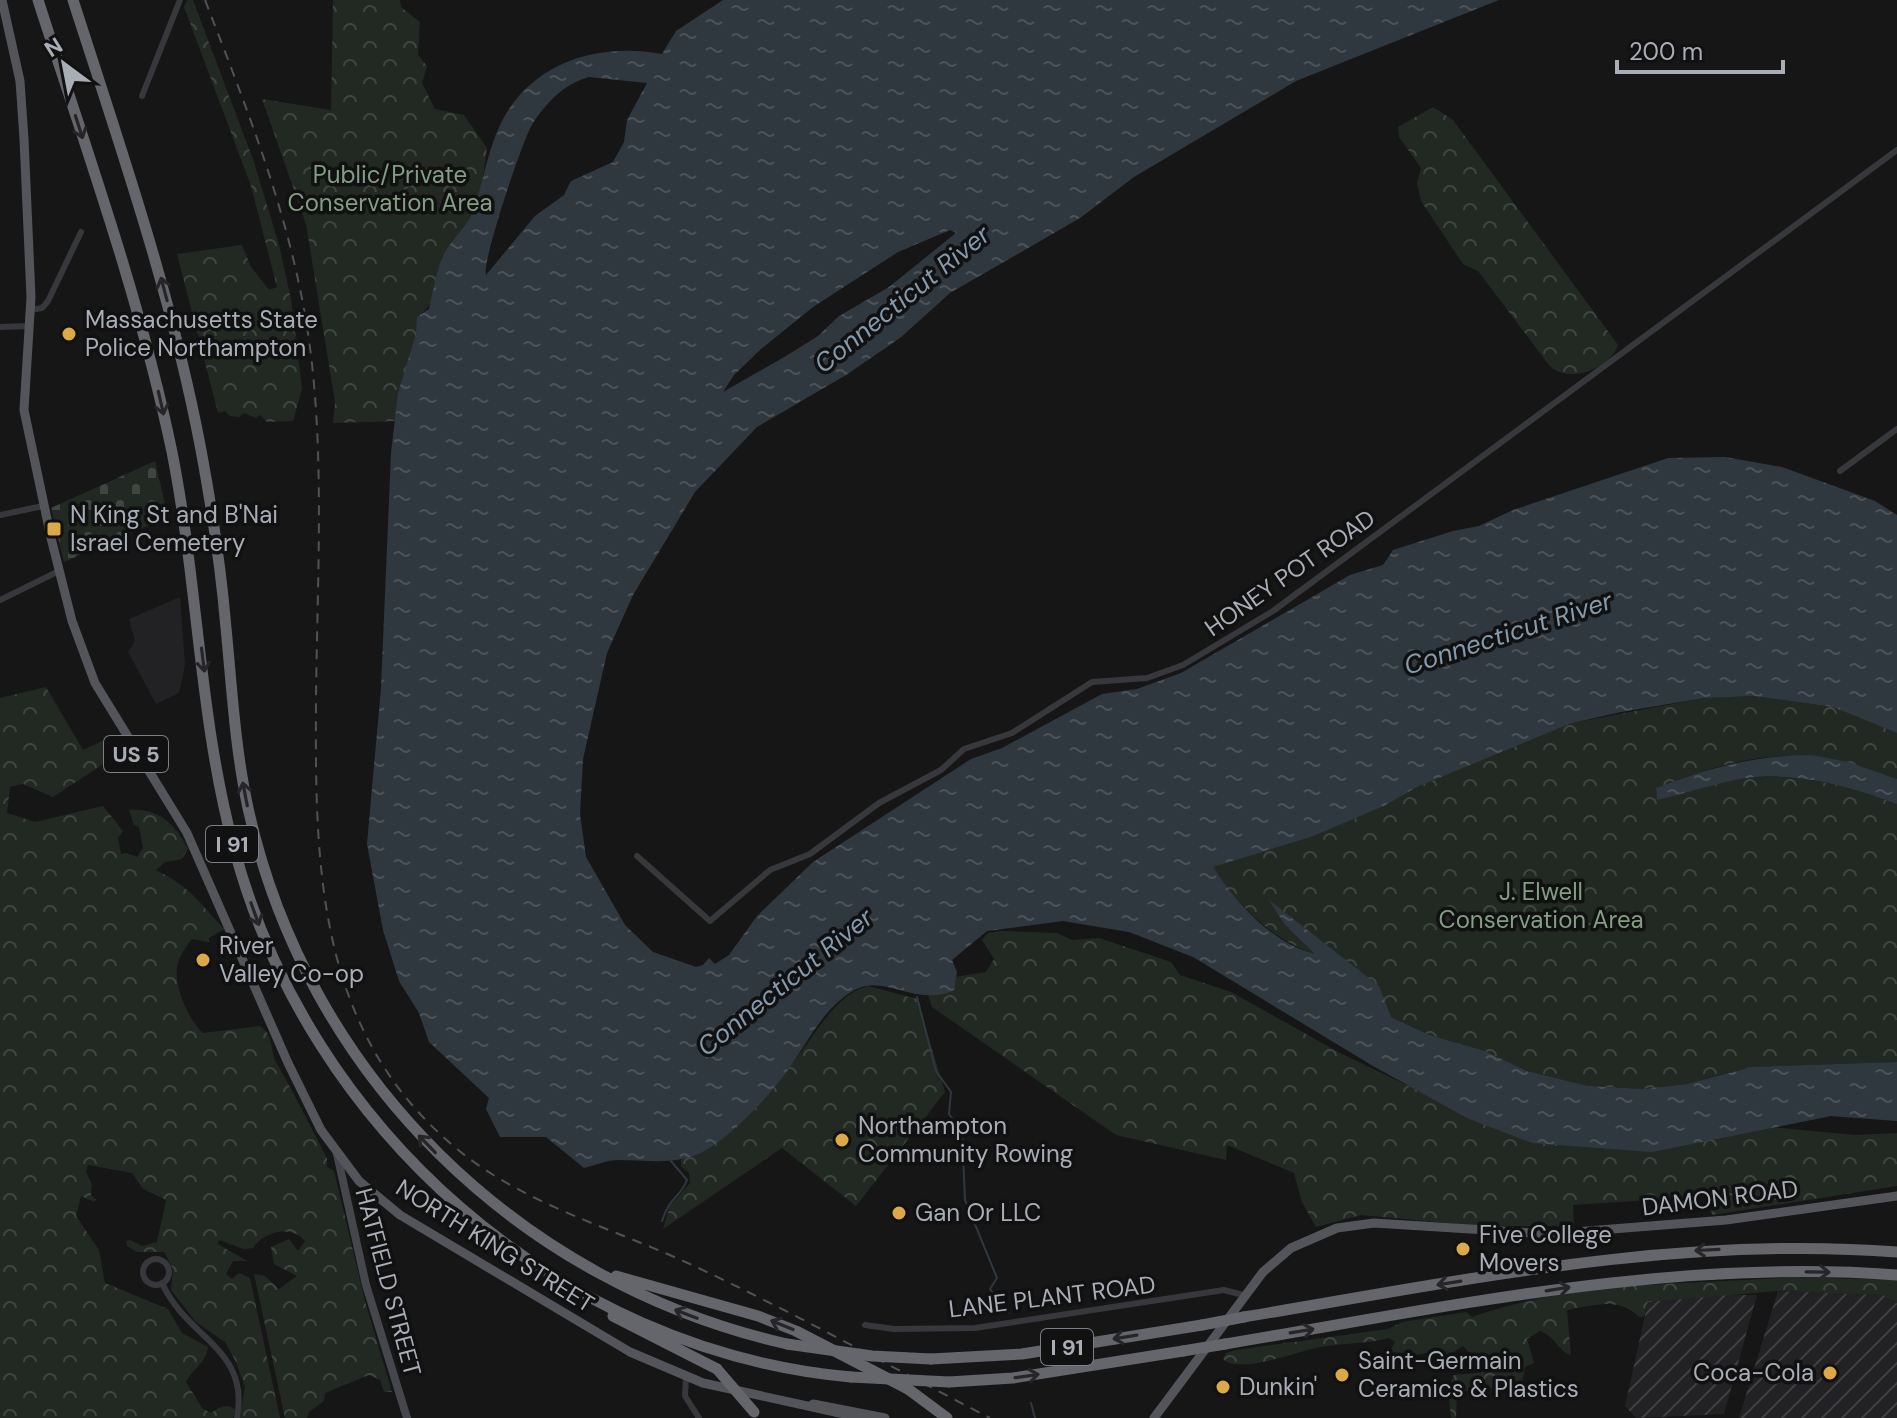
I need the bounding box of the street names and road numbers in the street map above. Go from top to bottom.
street label: HONEY POT ROAD [1199,502,1381,643]
road number: US 5 [104,736,168,772]
road number: I 91 [206,826,258,862]
street label: NORTH KING STREET [390,1172,600,1319]
street label: DAMON ROAD [1640,1173,1800,1222]
street label: HATFIELD STREET [349,1185,428,1379]
street label: LANE PLANT ROAD [947,1268,1157,1325]
road number: I 91 [1041,1329,1093,1365]

